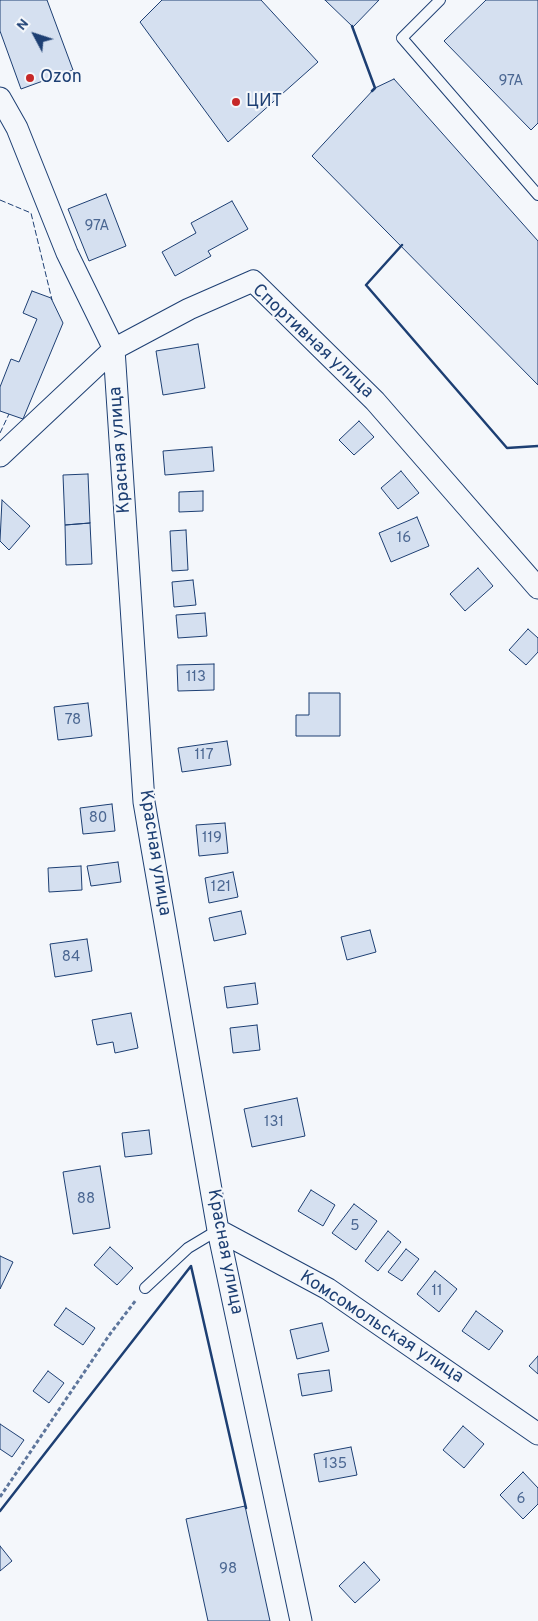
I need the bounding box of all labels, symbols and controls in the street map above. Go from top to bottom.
north arrow [10,10,60,60]
text: N [13,16,33,34]
place label: Ozon [40,67,82,89]
marker: Ozon [24,72,36,84]
house number: 97А [499,73,523,91]
place label: ЦИТ [246,91,282,113]
marker: ЦИТ [230,96,242,108]
house number: 97А [85,218,109,236]
street label: Спортивная улица [247,280,377,404]
street label: Красная улица [106,386,136,514]
house number: 16 [397,530,411,548]
house number: 113 [186,669,206,687]
house number: 78 [65,712,81,730]
house number: 117 [195,747,213,765]
street label: Красная улица [133,788,175,918]
house number: 80 [89,810,107,828]
house number: 119 [202,830,222,848]
house number: 121 [211,879,231,897]
house number: 84 [62,949,80,967]
house number: 131 [264,1114,284,1132]
street label: Красная улица [201,1188,247,1316]
house number: 88 [77,1191,95,1209]
house number: 5 [350,1218,360,1236]
street label: Комсомольская улица [295,1267,467,1389]
house number: 11 [431,1283,443,1301]
house number: 135 [323,1456,347,1474]
house number: 6 [517,1491,525,1509]
house number: 98 [219,1561,237,1579]

